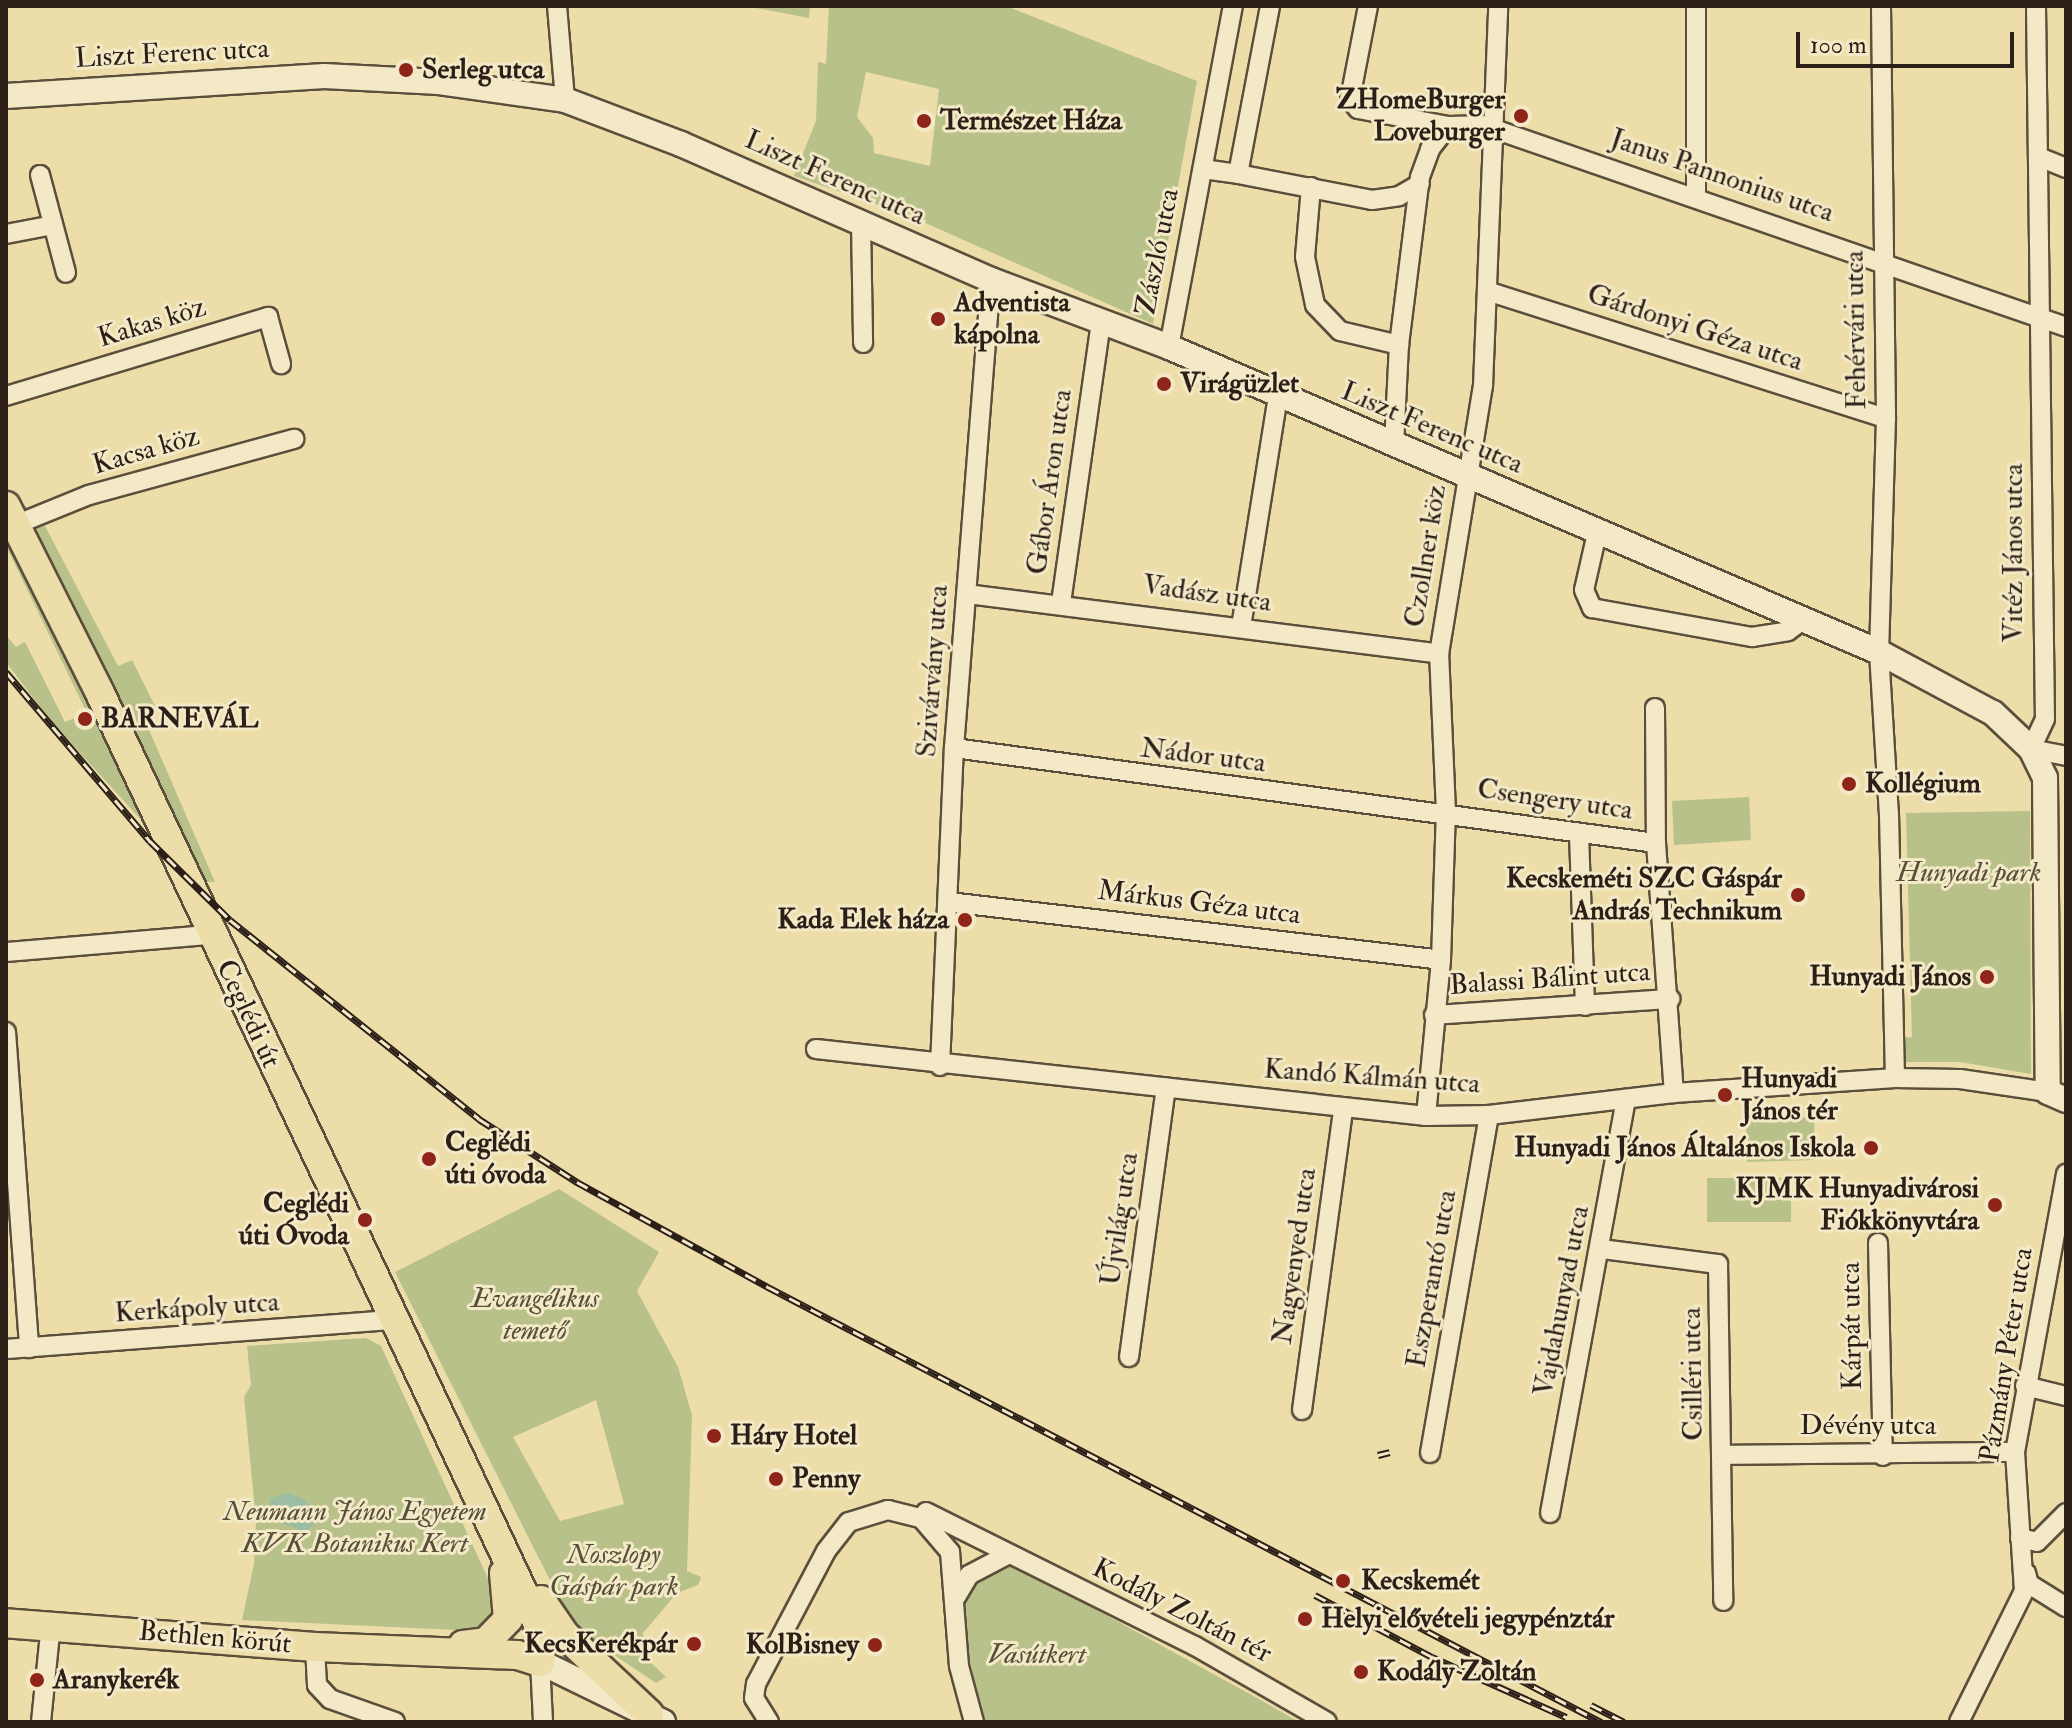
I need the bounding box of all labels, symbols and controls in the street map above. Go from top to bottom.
scale bar [1800,16,2018,66]
text: 100 m [1810,30,1867,61]
street label: Liszt Ferenc utca [74,32,270,76]
place label: Serleg utca [422,53,544,87]
marker: Serleg utca [397,61,415,79]
place label: ZHomeBurger Loveburger [1336,83,1505,149]
place label: Természet Háza [940,104,1122,138]
marker: ZHomeBurger Loveburger [1512,107,1530,125]
marker: Természet Háza [915,112,933,130]
street label: Janus Pannonius utca [1606,122,1838,230]
street label: Liszt Ferenc utca [739,123,931,233]
street label: Zászló utca [1129,186,1187,318]
street label: Fehérvári utca [1838,250,1874,410]
street label: Gárdonyi Géza utca [1583,277,1807,379]
place label: Adventista kápolna [954,286,1070,352]
street label: Kakas köz [94,291,210,355]
marker: Adventista kápolna [929,310,947,328]
place label: Virágüzlet [1180,367,1299,401]
marker: Virágüzlet [1155,375,1173,393]
street label: Liszt Ferenc utca [1336,375,1528,481]
street label: Gábor Áron utca [1020,387,1080,577]
street label: Kacsa köz [89,420,203,482]
street label: Vitéz János utca [1997,464,2031,642]
street label: Czollner köz [1398,482,1454,630]
street label: Vadász utca [1141,568,1273,620]
street label: Szivárvány utca [910,584,956,758]
place label: BARNEVÁL [101,702,259,736]
marker: BARNEVÁL [76,710,94,728]
street label: Nádor utca [1139,732,1267,780]
place label: Kollégium [1865,767,1981,801]
street label: Csengery utca [1475,772,1635,828]
marker: Kollégium [1840,775,1858,793]
park label: Hunyadi park [1897,856,2041,890]
place label: Kecskeméti SZC Gáspár András Technikum [1506,862,1782,928]
street label: Márkus Géza utca [1096,874,1302,932]
marker: Kecskeméti SZC Gáspár András Technikum [1789,886,1807,904]
place label: Kada Elek háza [777,903,949,937]
marker: Kada Elek háza [956,911,974,929]
street label: Ceglédi út [208,955,288,1073]
street label: Balassi Bálint utca [1449,955,1651,1003]
place label: Hunyadi János [1809,960,1971,994]
marker: Hunyadi János [1978,968,1996,986]
street label: Kandó Kálmán utca [1263,1053,1481,1101]
place label: Hunyadi János tér [1741,1062,1838,1128]
marker: Hunyadi János tér [1716,1086,1734,1104]
place label: Ceglédi úti óvoda [445,1126,546,1192]
place label: Hunyadi János Általános Iskola [1514,1131,1855,1165]
marker: Hunyadi János Általános Iskola [1862,1139,1880,1157]
marker: Ceglédi úti óvoda [420,1150,438,1168]
street label: Újvilág utca [1094,1150,1146,1288]
street label: Nagyenyed utca [1266,1166,1324,1346]
place label: KJMK Hunyadivárosi Fiókkönyvtára [1735,1172,1979,1238]
place label: Ceglédi úti Óvoda [239,1187,349,1253]
street label: Eszperantó utca [1400,1187,1464,1371]
marker: KJMK Hunyadivárosi Fiókkönyvtára [1986,1196,2004,1214]
street label: Vajdahunyad utca [1527,1203,1597,1399]
marker: Ceglédi úti Óvoda [356,1211,374,1229]
street label: Pázmány Péter utca [1973,1245,2041,1465]
street label: Kárpát utca [1834,1262,1870,1390]
park label: Evangélikus temető [471,1282,599,1348]
street label: Kerkápoly utca [114,1285,280,1331]
street label: Csilléri utca [1675,1307,1711,1441]
street label: Dévény utca [1800,1409,1936,1443]
place label: Háry Hotel [730,1419,857,1453]
marker: Háry Hotel [705,1427,723,1445]
place label: Penny [792,1462,860,1496]
marker: Penny [767,1470,785,1488]
park label: Neumann János Egyetem KVK Botanikus Kert [223,1495,487,1561]
park label: Noszlopy Gáspár park [549,1538,679,1604]
street label: Kodály Zoltán tér [1087,1551,1277,1671]
place label: Kecskemét [1361,1564,1480,1598]
marker: Kecskemét [1332,1570,1354,1592]
place label: Helyi elővételi jegypénztár [1321,1602,1614,1636]
marker: Helyi elővételi jegypénztár [1296,1610,1314,1628]
street label: Bethlen körút [137,1615,293,1661]
place label: KecsKerékpár [524,1627,678,1661]
place label: KolBisney [746,1628,859,1662]
marker: KecsKerékpár [685,1635,703,1653]
marker: KolBisney [866,1636,884,1654]
park label: Vasútkert [988,1638,1086,1672]
place label: Kodály Zoltán [1377,1655,1536,1689]
place label: Aranykerék [53,1663,179,1697]
marker: Kodály Zoltán [1352,1663,1370,1681]
marker: Aranykerék [28,1671,46,1689]

